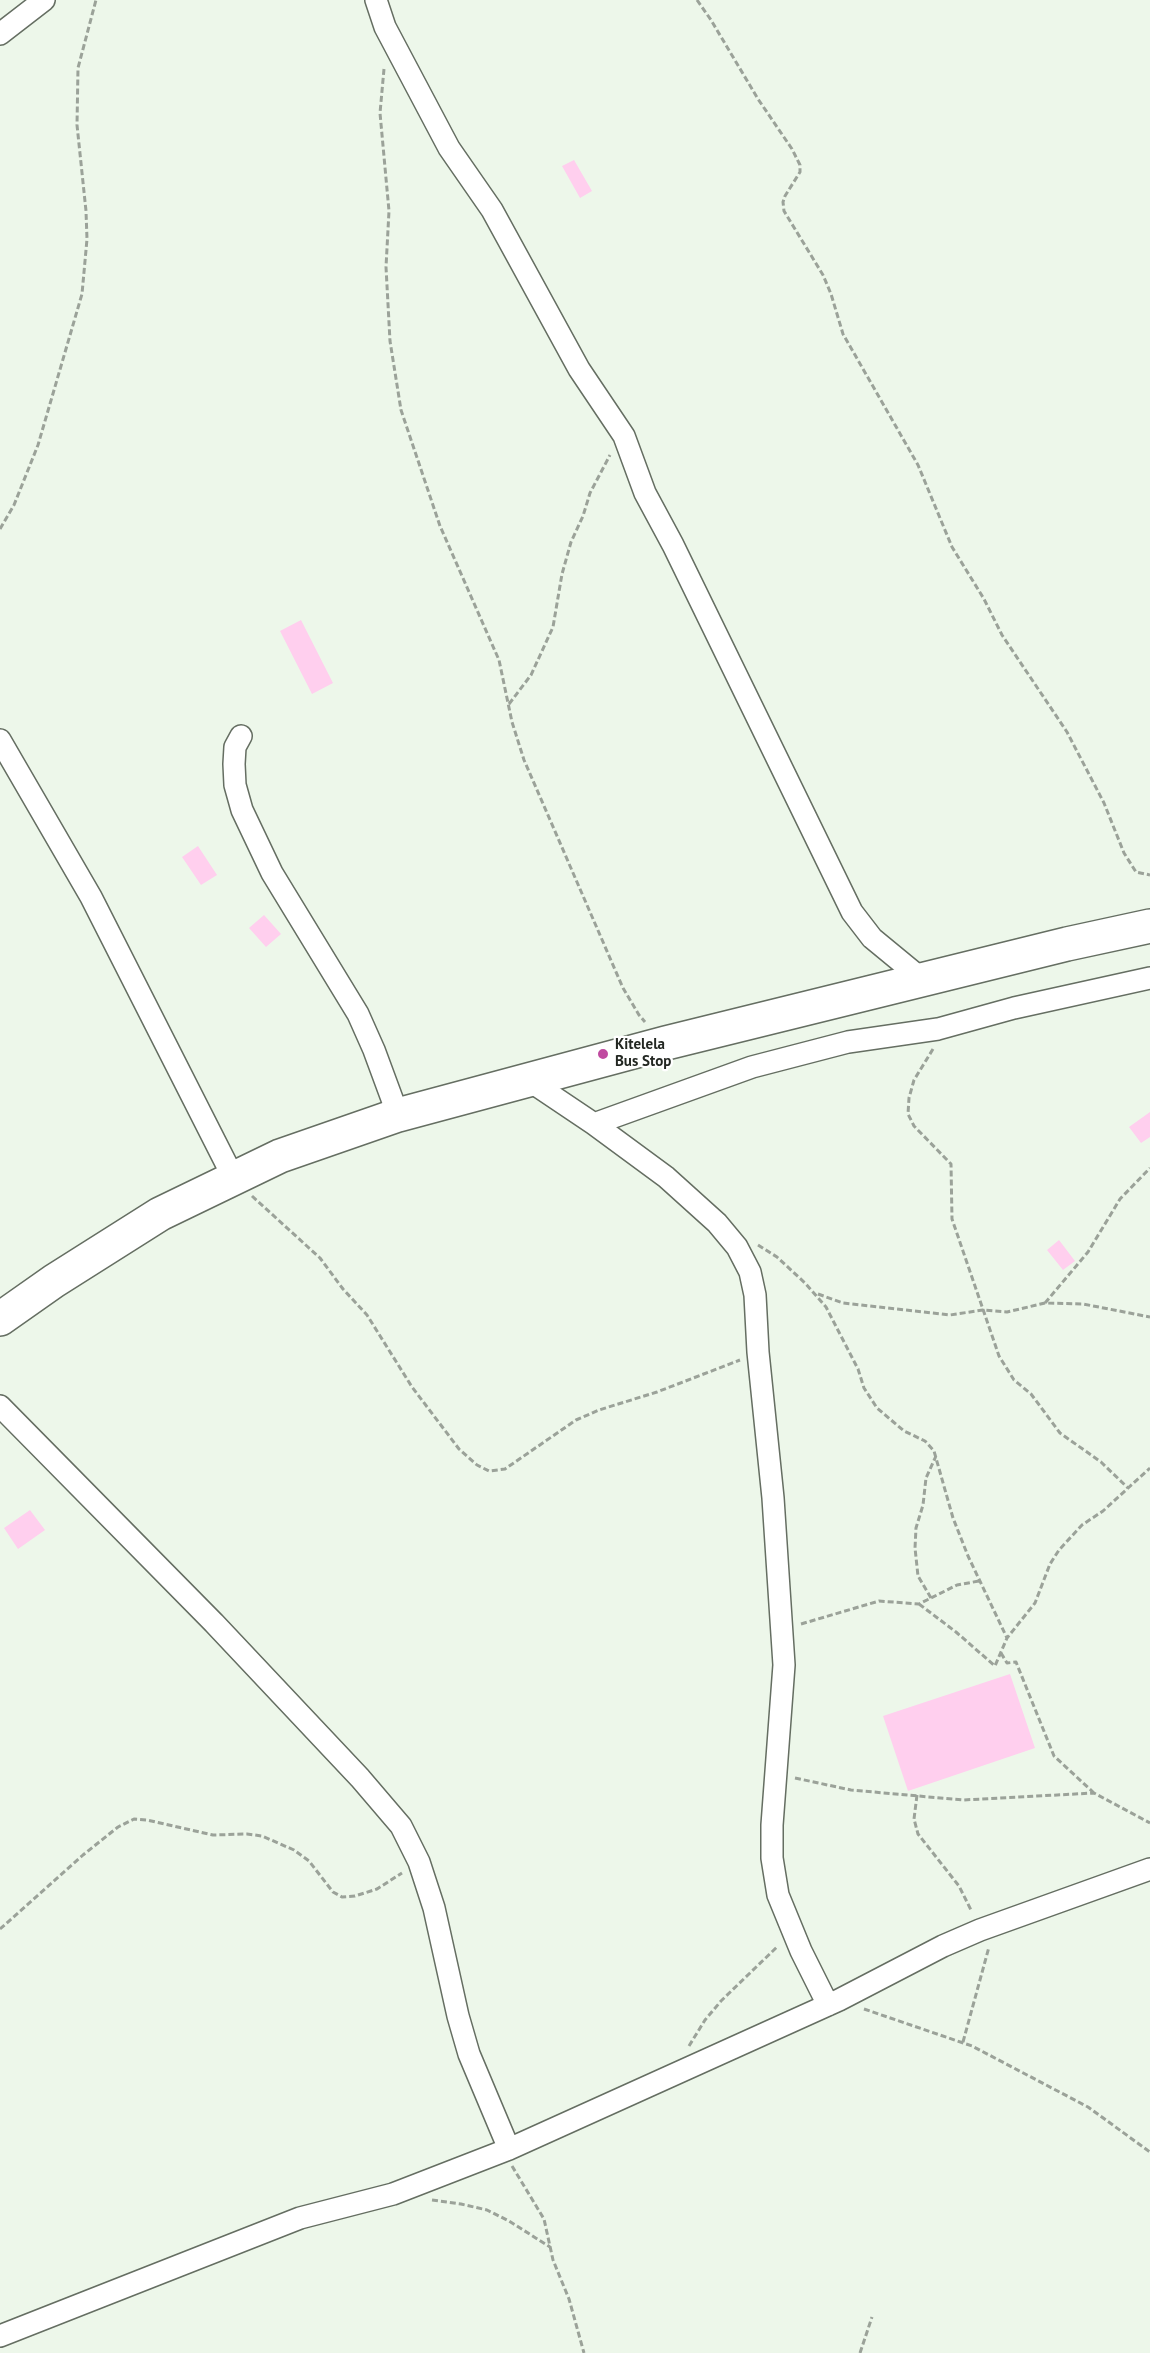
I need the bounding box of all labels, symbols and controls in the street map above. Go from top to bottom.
place label: Kitelela Bus Stop [615,1036,671,1071]
marker: Kitelela Bus Stop [596,1047,610,1061]

